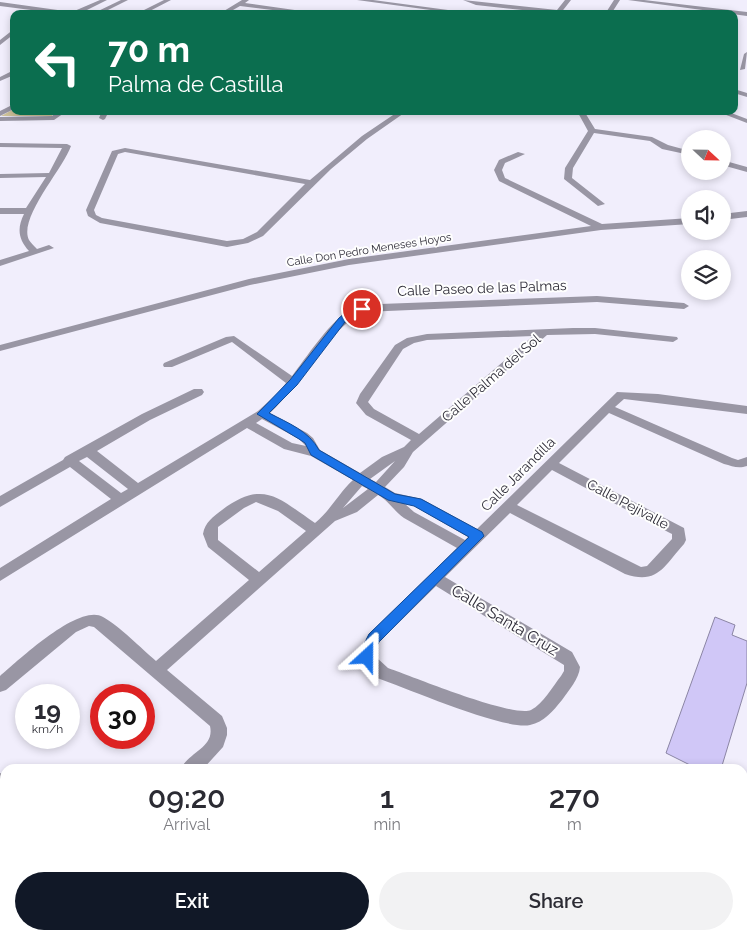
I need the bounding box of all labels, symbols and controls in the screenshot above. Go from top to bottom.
text: 70 m [108,29,190,70]
icon: left [25,30,90,95]
text: Palma de Castilla [108,71,283,97]
north arrow [681,130,731,180]
map controls [681,130,731,300]
button: sound [681,190,731,240]
street label: Calle Don Pedro Meneses Hoyos [286,231,452,269]
button: layers [681,250,731,300]
street label: Calle Paseo de las Palmas [397,277,567,299]
pin [341,288,383,330]
icon: arrive [348,295,376,323]
street label: Calle Palma del Sol [438,331,544,425]
street label: Calle Jarandilla [478,434,558,514]
street label: Calle Pejivalle [584,476,672,532]
street label: Calle Santa Cruz [448,581,562,660]
position arrow [340,630,392,682]
speed limit sign: 30 [90,684,155,749]
text: 19 [34,695,61,725]
text: km/h [32,722,63,736]
text: 09:20 [148,780,226,815]
text: 1 [380,780,394,815]
text: 270 [549,780,600,815]
text: Arrival [163,815,210,834]
text: min [373,815,401,834]
text: m [567,815,582,834]
button: Exit [15,872,369,930]
button: Share [379,872,733,930]

